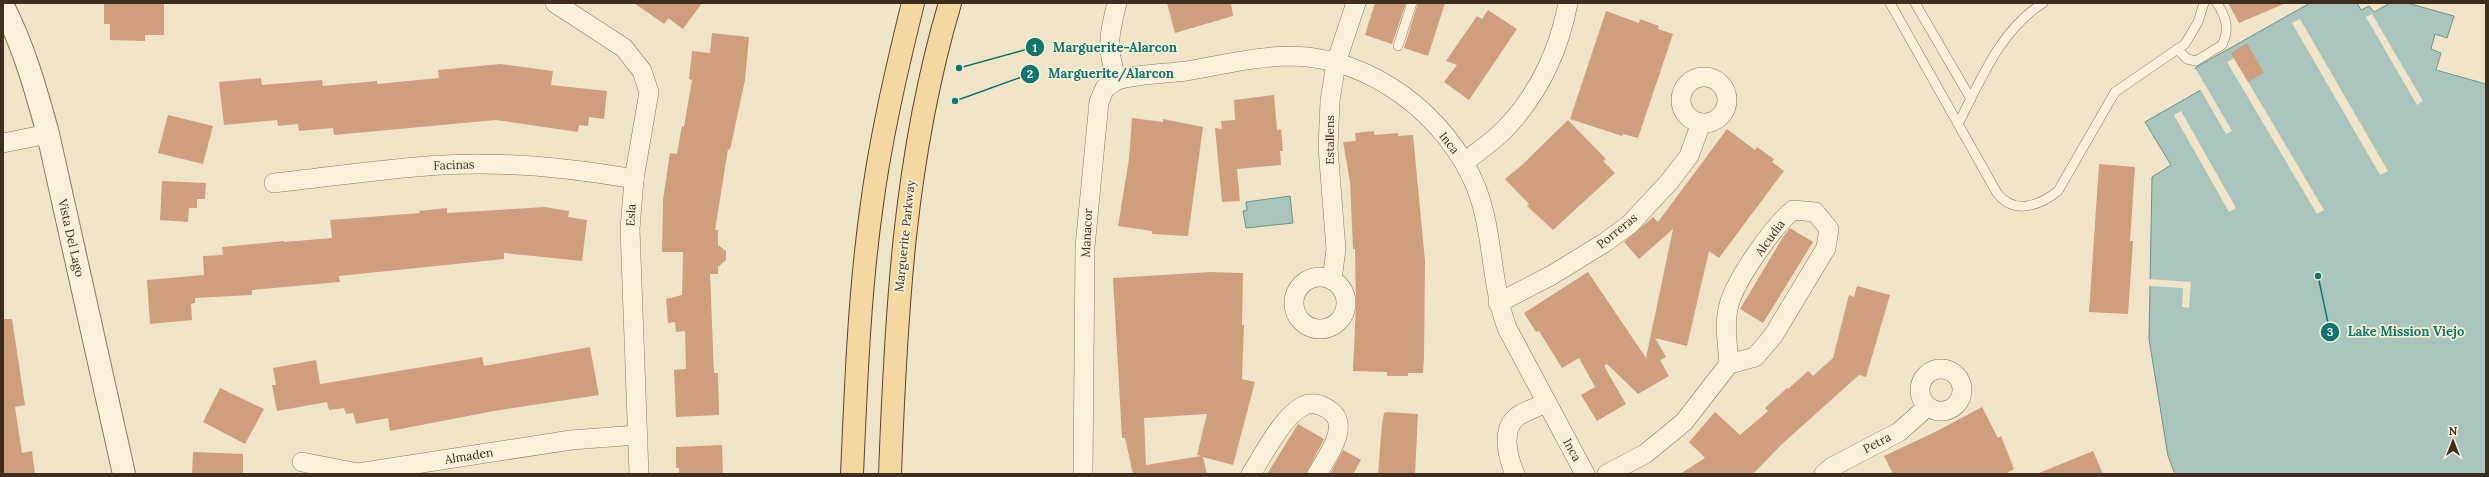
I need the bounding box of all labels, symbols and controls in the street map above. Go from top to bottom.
callout: Marguerite-Alarcon [1025,35,1185,60]
text: Marguerite-Alarcon [1053,39,1178,56]
text: 1 [1033,40,1038,55]
callout: Marguerite/Alarcon [1020,61,1182,86]
text: Marguerite/Alarcon [1048,65,1175,82]
text: 2 [1027,66,1033,81]
street label: Estallens [1322,115,1337,165]
street label: Inca [1436,129,1463,157]
street label: Facinas [433,156,475,173]
street label: Marguerite Parkway [891,179,918,293]
street label: Vista Del Lago [55,197,88,278]
street label: Esla [622,203,639,227]
street label: Manacor [1078,207,1095,258]
street label: Porreras [1593,209,1640,251]
street label: Alcudia [1751,217,1788,260]
callout: Lake Mission Viejo [2320,319,2473,344]
text: Lake Mission Viejo [2348,323,2464,340]
text: 3 [2327,324,2334,339]
north arrow [2433,421,2473,461]
text: N [2449,424,2458,438]
street label: Petra [1860,429,1893,456]
street label: Inca [1560,436,1585,464]
street label: Almaden [443,444,494,467]

